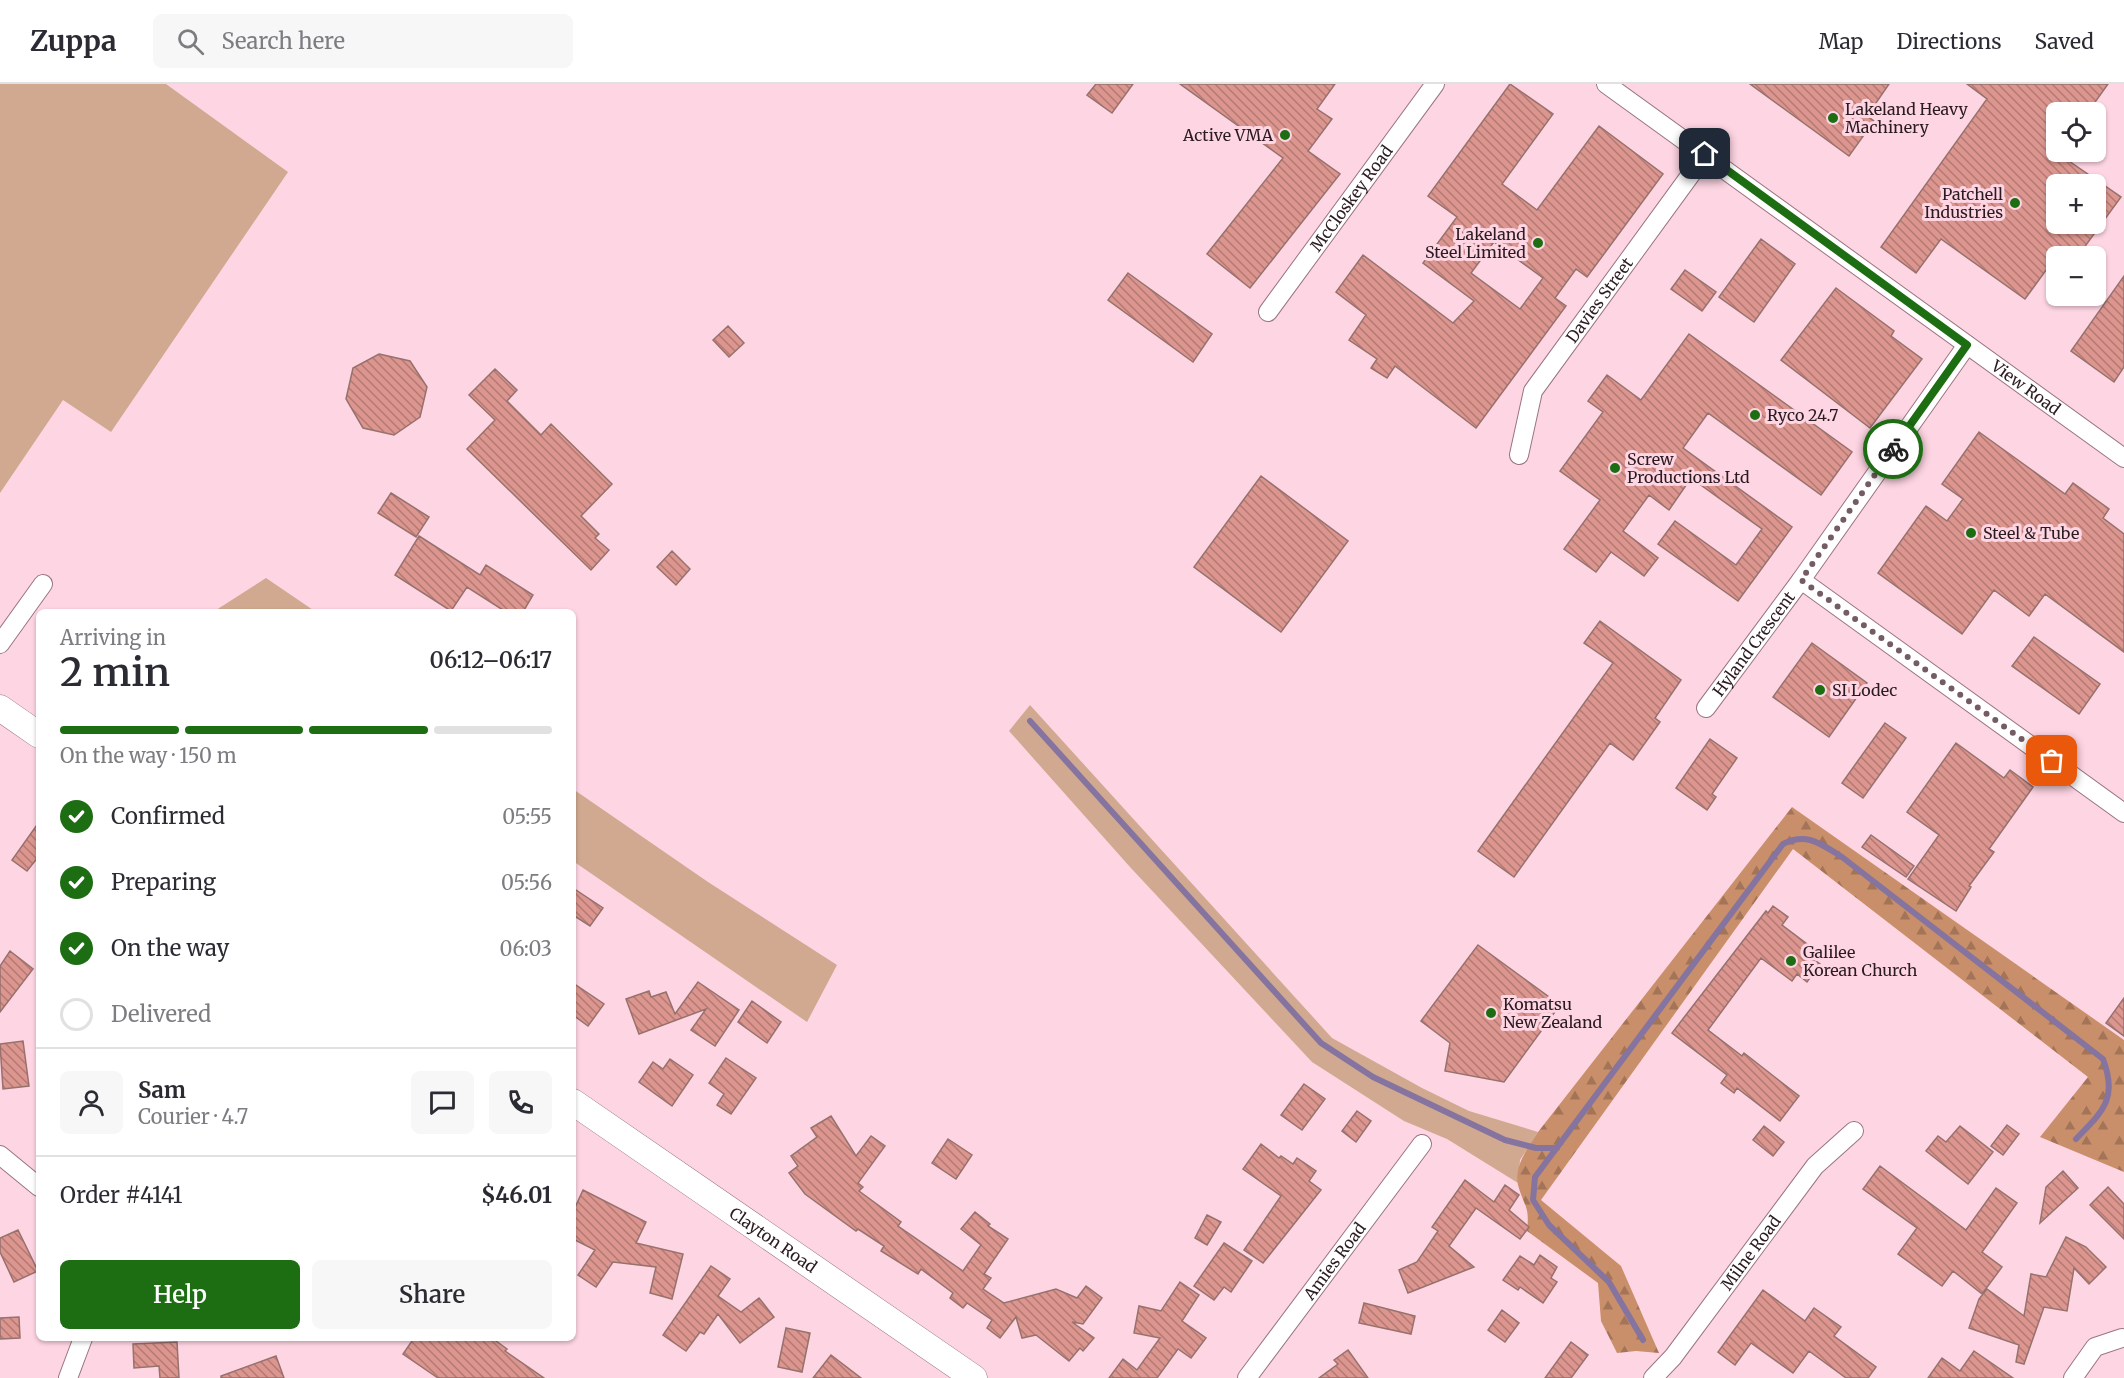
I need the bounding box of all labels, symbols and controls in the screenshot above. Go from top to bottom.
search box [153,14,573,68]
text: Zuppa [30,23,117,59]
icon: search [174,25,207,58]
text: Search here [222,27,345,55]
text: Map [1819,28,1863,55]
text: Directions [1896,28,2001,55]
text: Saved [2034,28,2094,55]
place label: Lakeland Heavy Machinery [1845,99,1969,137]
map controls [2046,102,2106,306]
button: locate [2046,102,2106,162]
marker: Lakeland Heavy Machinery [1826,111,1840,125]
place label: Active VMA [1182,125,1274,145]
marker: Active VMA [1278,128,1292,142]
pin [1679,128,1730,179]
icon: home [1688,137,1721,170]
street label: McCloskey Road [1306,141,1397,255]
button: + [2046,174,2106,234]
place label: Patchell Industries [1924,184,2003,222]
marker: Patchell Industries [2008,196,2022,210]
place label: Lakeland Steel Limited [1425,224,1526,262]
marker: Lakeland Steel Limited [1531,236,1545,250]
button: − [2046,246,2106,306]
street label: Davies Street [1562,253,1637,347]
street label: View Road [1987,355,2065,419]
place label: Ryco 24.7 [1767,405,1838,425]
marker: Ryco 24.7 [1748,408,1762,422]
courier [1863,419,1923,479]
icon: bike [1877,433,1910,466]
place label: Screw Productions Ltd [1627,449,1750,487]
marker: Screw Productions Ltd [1608,461,1622,475]
place label: Steel & Tube [1983,523,2079,543]
marker: Steel & Tube [1964,526,1978,540]
street label: Hyland Crescent [1708,587,1800,700]
text: Arriving in [60,625,166,650]
text: 06:12–06:17 [430,646,552,674]
text: 2 min [60,648,170,697]
place label: SI Lodec [1832,680,1897,700]
marker: SI Lodec [1813,683,1827,697]
pin [2026,735,2077,786]
text: On the way · 150 m [60,743,237,768]
icon: bag [2035,744,2068,777]
icon: check [60,800,93,833]
text: Confirmed [111,802,225,830]
text: 05:55 [502,804,552,829]
icon: check [60,866,93,899]
text: Preparing [111,868,216,896]
text: 05:56 [501,870,552,895]
icon: check [60,932,93,965]
text: On the way [111,934,229,962]
text: 06:03 [500,936,552,961]
place label: Galilee Korean Church [1803,942,1918,980]
marker: Galilee Korean Church [1784,954,1798,968]
place label: Komatsu New Zealand [1503,994,1603,1032]
text: Delivered [111,1000,211,1028]
marker: Komatsu New Zealand [1484,1006,1498,1020]
button: person [60,1071,123,1134]
button: chat [411,1071,474,1134]
button: phone [489,1071,552,1134]
text: Sam [138,1076,186,1104]
text: Courier · 4.7 [138,1104,248,1129]
text: Order #4141 [60,1181,183,1209]
text: $46.01 [481,1181,552,1209]
street label: Clayton Road [726,1203,821,1277]
street label: Milne Road [1716,1211,1785,1294]
street label: Amies Road [1298,1218,1370,1304]
button: Help [60,1260,300,1329]
button: Share [312,1260,552,1329]

